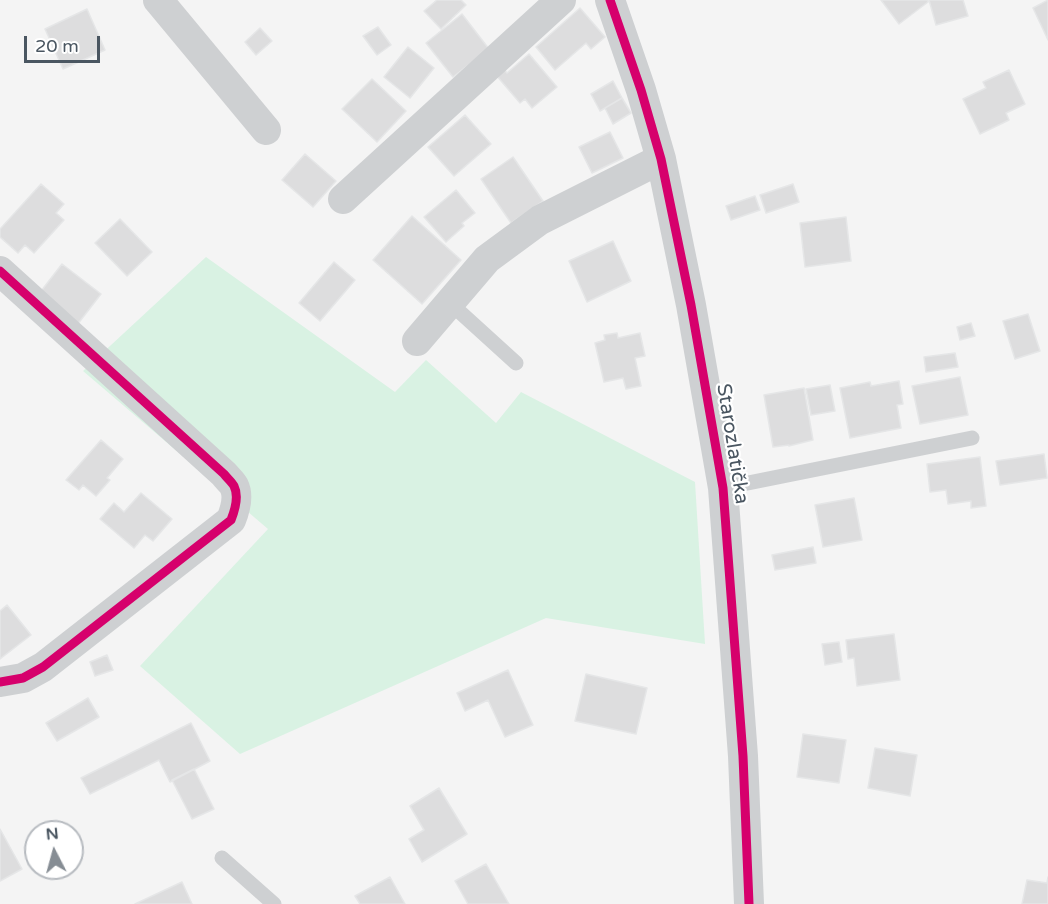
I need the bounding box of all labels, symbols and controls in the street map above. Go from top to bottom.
scale bar [27,24,104,62]
text: 20 m [35,35,79,57]
street label: Starozlatička [711,382,753,506]
north arrow [24,820,84,880]
text: N [45,823,60,845]

